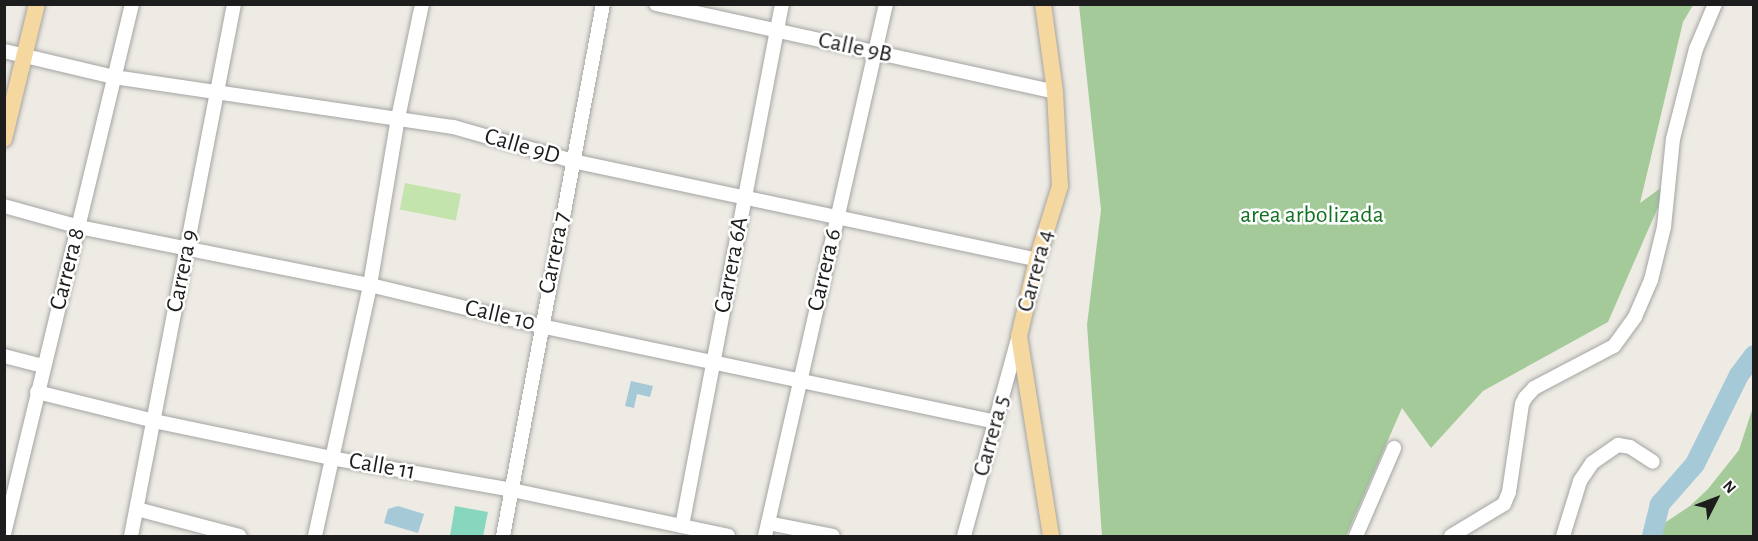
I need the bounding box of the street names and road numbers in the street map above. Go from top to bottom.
street label: Calle 9B [816,26,894,70]
street label: Calle 9D [481,123,563,171]
street label: Carrera 7 [533,210,577,296]
street label: Carrera 6A [709,214,755,316]
street label: Carrera 8 [44,225,92,313]
street label: Carrera 6 [802,226,848,314]
street label: Carrera 9 [161,227,205,315]
street label: Carrera 4 [1011,227,1061,315]
street label: Calle 10 [462,294,538,338]
street label: Carrera 5 [967,392,1017,480]
street label: Calle 11 [347,447,417,487]

